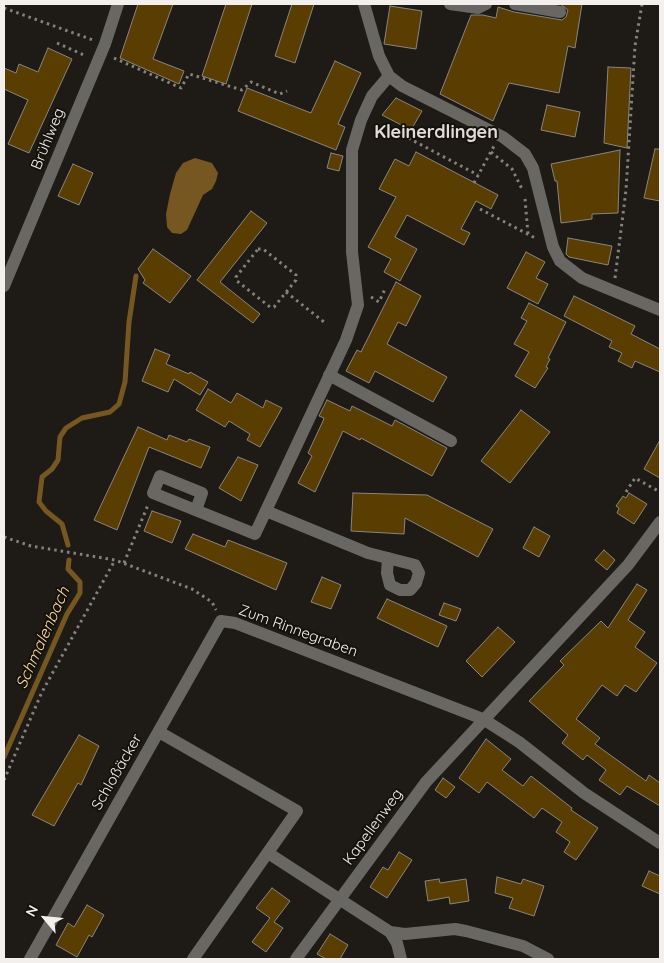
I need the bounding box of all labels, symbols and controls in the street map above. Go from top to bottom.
street label: Brühlweg [28,106,68,172]
district label: Kleinerdlingen [374,122,498,144]
water label: Schmalenbach [12,584,74,692]
street label: Zum Rinnegraben [236,601,360,661]
street label: Schloßäcker [88,731,146,813]
street label: Kapellenweg [339,785,407,869]
north arrow [20,893,70,943]
text: N [21,902,42,920]

